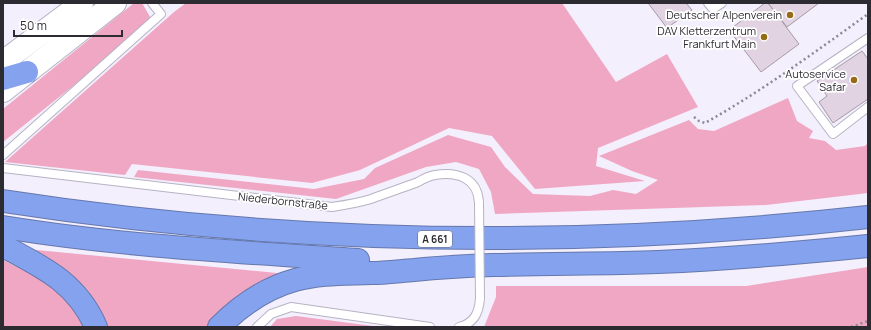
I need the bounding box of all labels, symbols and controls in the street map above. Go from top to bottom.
place label: Deutscher Alpenverein [666,7,782,22]
marker: Deutscher Alpenverein [785,10,795,20]
scale bar [14,12,122,38]
text: 50 m [20,17,47,34]
place label: DAV Kletterzentrum Frankfurt Main [657,23,756,51]
marker: DAV Kletterzentrum Frankfurt Main [759,32,769,42]
place label: Autoservice Safar [785,66,847,94]
marker: Autoservice Safar [849,75,859,85]
street label: Niederbornstraße [238,188,329,213]
road number: A 661 [418,231,452,247]

